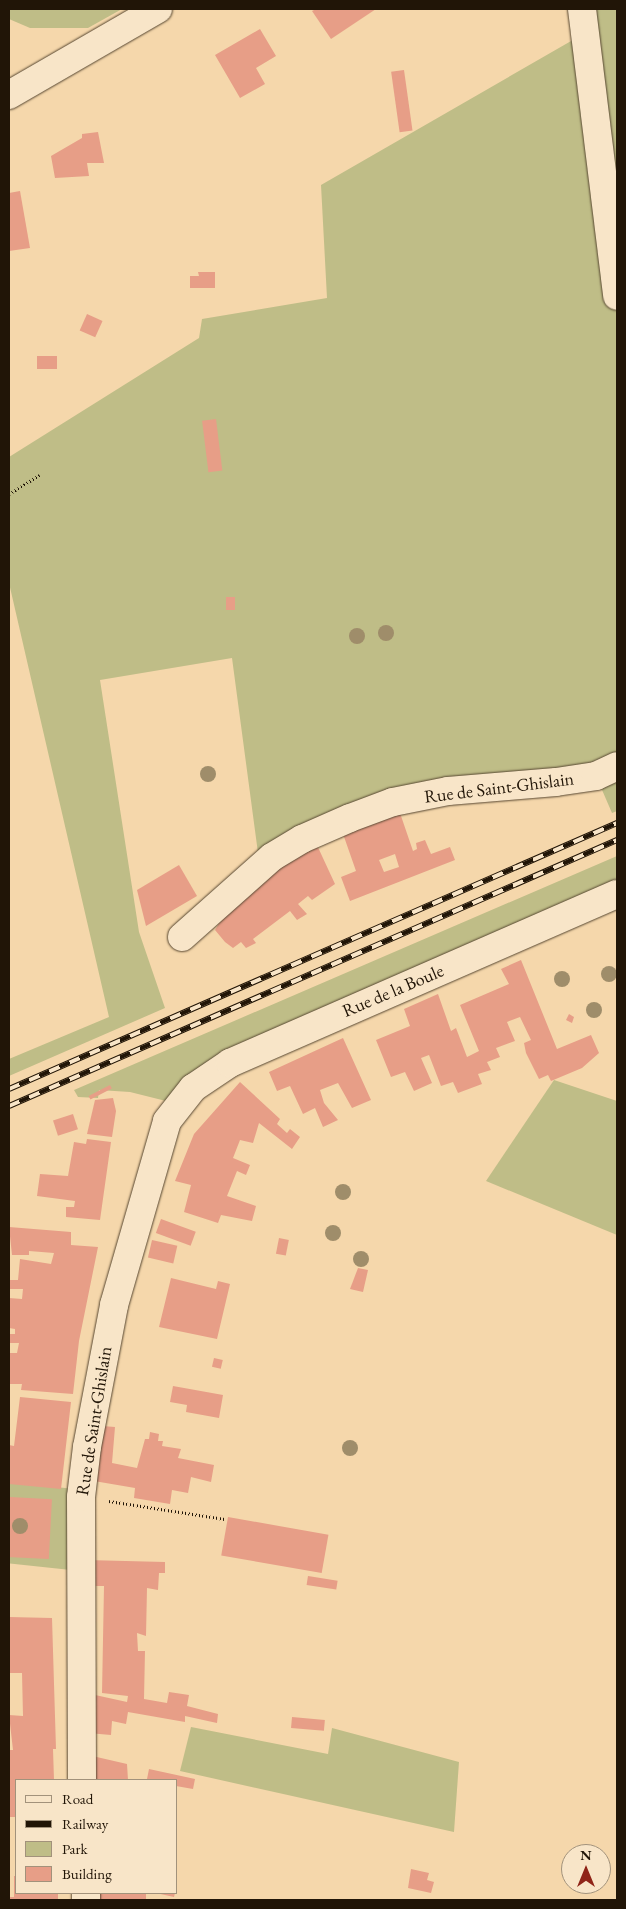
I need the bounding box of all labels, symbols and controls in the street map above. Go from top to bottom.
street label: Rue de Saint-Ghislain [423,768,575,808]
street label: Rue de la Boule [339,960,447,1022]
street label: Rue de Saint-Ghislain [72,1345,116,1497]
legend [15,1779,178,1894]
text: Road [62,1789,93,1808]
text: Railway [62,1814,108,1833]
text: Park [62,1839,88,1858]
north arrow [561,1844,611,1894]
text: N [580,1846,592,1864]
text: Building [62,1864,112,1883]

